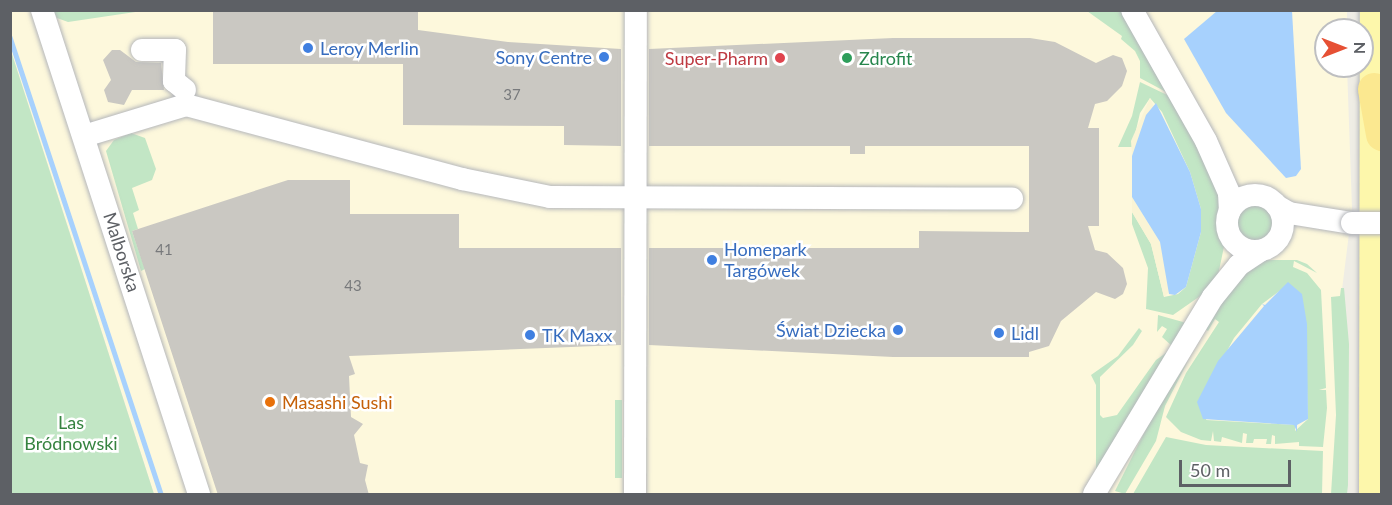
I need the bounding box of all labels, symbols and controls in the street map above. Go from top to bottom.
north arrow [1314,18,1374,78]
place label: Leroy Merlin [320,37,419,59]
marker: Leroy Merlin [301,41,315,55]
text: N [1351,42,1370,54]
place label: Sony Centre [495,46,592,68]
place label: Super-Pharm [665,47,768,69]
place label: Zdrofit [859,47,912,69]
marker: Sony Centre [597,50,611,64]
marker: Super-Pharm [773,51,787,65]
marker: Zdrofit [840,51,854,65]
house number: 37 [503,86,521,104]
street label: Malborska [99,210,145,294]
place label: Homepark Targówek [724,239,807,282]
house number: 41 [155,241,173,259]
marker: Homepark Targówek [705,253,719,267]
house number: 43 [344,277,362,295]
place label: Świat Dziecka [776,319,886,341]
place label: Lidl [1011,322,1039,344]
marker: Świat Dziecka [891,323,905,337]
place label: TK Maxx [542,324,612,346]
marker: Lidl [992,326,1006,340]
marker: TK Maxx [523,328,537,342]
place label: Masashi Sushi [282,391,393,413]
marker: Masashi Sushi [263,395,277,409]
park label: Las Bródnowski [24,412,118,454]
scale bar [1182,448,1294,486]
text: 50 m [1190,459,1230,481]

